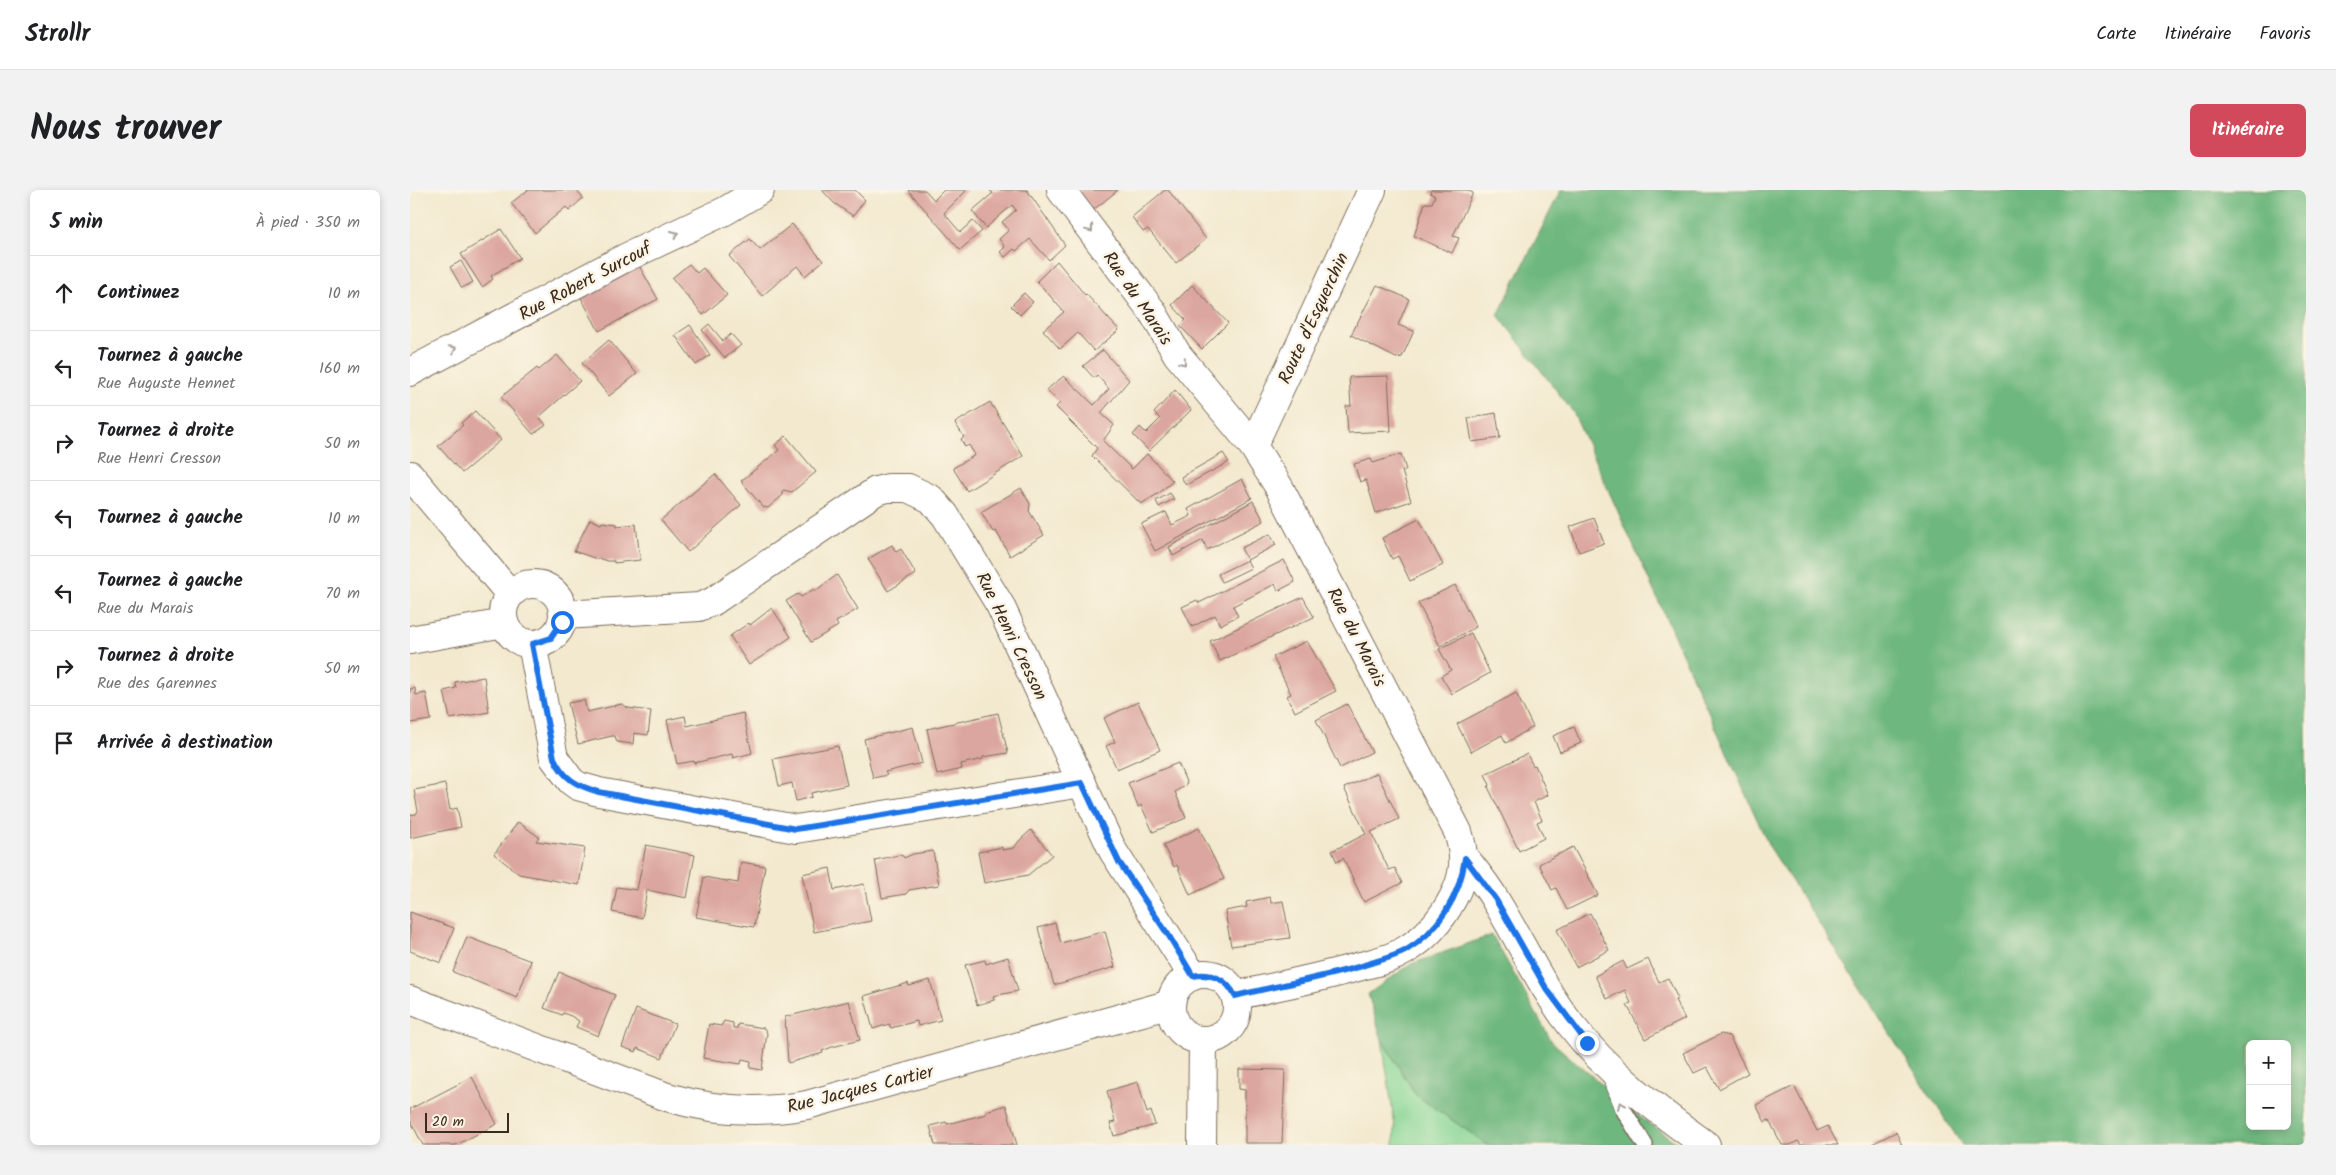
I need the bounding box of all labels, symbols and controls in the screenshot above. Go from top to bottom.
text: Strollr [25,15,90,54]
text: Carte [2096,20,2136,49]
text: Itinéraire [2164,20,2231,49]
text: Favoris [2259,20,2311,49]
text: Nous trouver [30,102,221,158]
button: Itinéraire [2190,104,2306,157]
text: 5 min [50,206,103,239]
text: À pied · 350 m [256,210,360,235]
one-way arrow [1085,223,1093,232]
one-way arrow [670,230,679,240]
street label: Rue Robert Surcouf [514,234,659,330]
street label: Rue du Marais [1094,246,1179,352]
street label: Route d'Esquerchin [1271,248,1358,389]
text: Continuez [97,278,180,308]
icon: ahead [50,279,78,307]
text: 10 m [328,281,360,306]
text: Tournez à gauche [97,341,243,371]
one-way arrow [448,345,457,355]
icon: left [50,354,78,382]
text: 160 m [319,356,360,381]
one-way arrow [1178,356,1187,365]
text: Rue Auguste Hennet [97,371,235,396]
text: Tournez à droite [97,416,234,446]
icon: right [50,429,78,457]
text: 50 m [324,431,360,456]
text: Rue Henri Cresson [97,446,221,471]
text: Tournez à gauche [97,503,243,533]
icon: left [50,504,78,532]
text: 10 m [328,506,360,531]
text: Tournez à gauche [97,566,243,596]
street label: Rue Henri Cresson [967,568,1054,706]
icon: left [50,579,78,607]
text: 70 m [325,581,360,606]
street label: Rue du Marais [1318,583,1393,693]
text: Rue du Marais [97,596,193,621]
route start [551,611,574,634]
text: Tournez à droite [97,641,234,671]
icon: right [50,654,78,682]
text: 50 m [324,656,360,681]
text: Rue des Garennes [97,671,217,696]
text: Arrivée à destination [97,728,273,758]
icon: arrive [50,729,78,757]
route end [1576,1032,1599,1055]
map controls [2246,1040,2291,1130]
button: + [2246,1040,2291,1085]
street label: Rue Jacques Cartier [784,1058,938,1123]
button: − [2246,1085,2291,1130]
one-way arrow [1617,1101,1628,1110]
scale bar [425,1110,509,1133]
text: 20 m [432,1111,464,1133]

